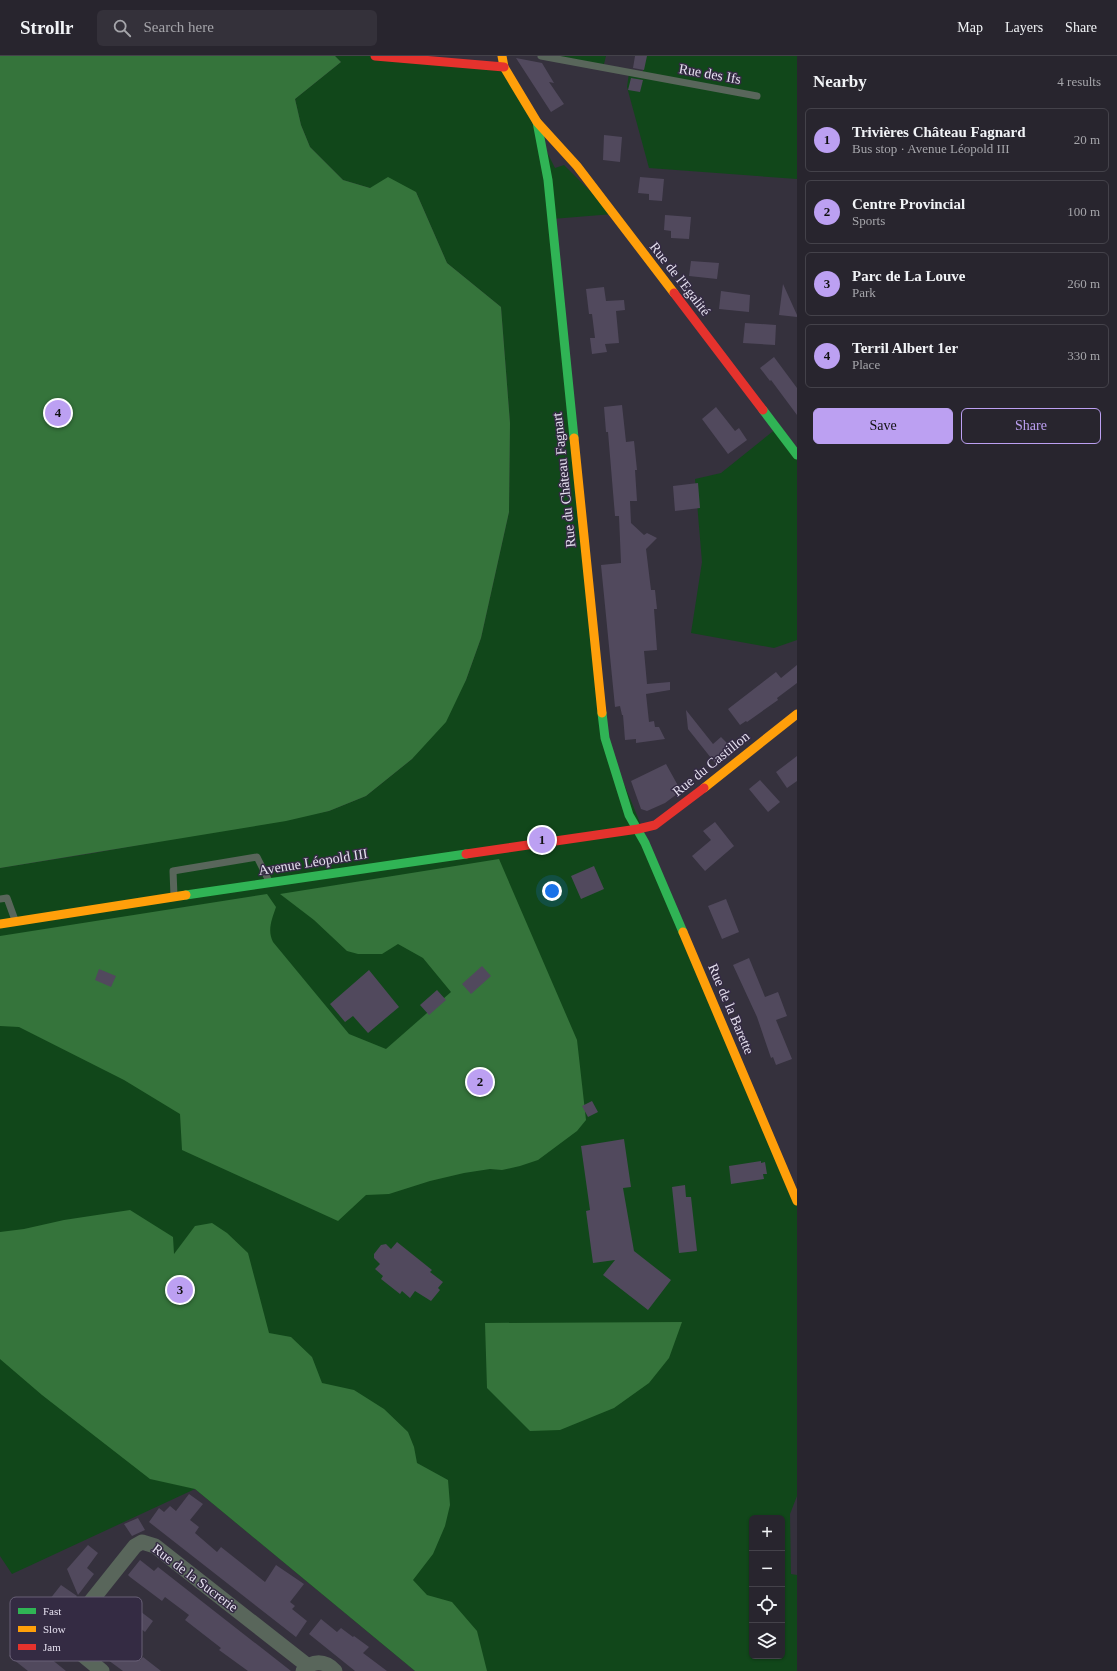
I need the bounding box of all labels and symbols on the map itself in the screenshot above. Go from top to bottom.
street label: Rue des Ifs [678,61,742,87]
street label: Rue de l'Egalité [647,239,713,319]
pin: 4 [45,398,71,428]
street label: Rue du Château Fagnart [549,412,579,548]
street label: Rue du Castillon [670,729,752,799]
pin: 1 [529,825,555,855]
street label: Avenue Léopold III [257,846,369,878]
your location [542,881,562,901]
street label: Rue de la Barette [705,962,757,1056]
pin: 2 [467,1067,493,1097]
pin: 3 [167,1275,193,1305]
street label: Rue de la Sucrerie [149,1541,241,1615]
legend [10,1597,142,1661]
text: Fast [43,1605,61,1617]
text: Slow [43,1623,66,1635]
text: Jam [43,1641,61,1653]

